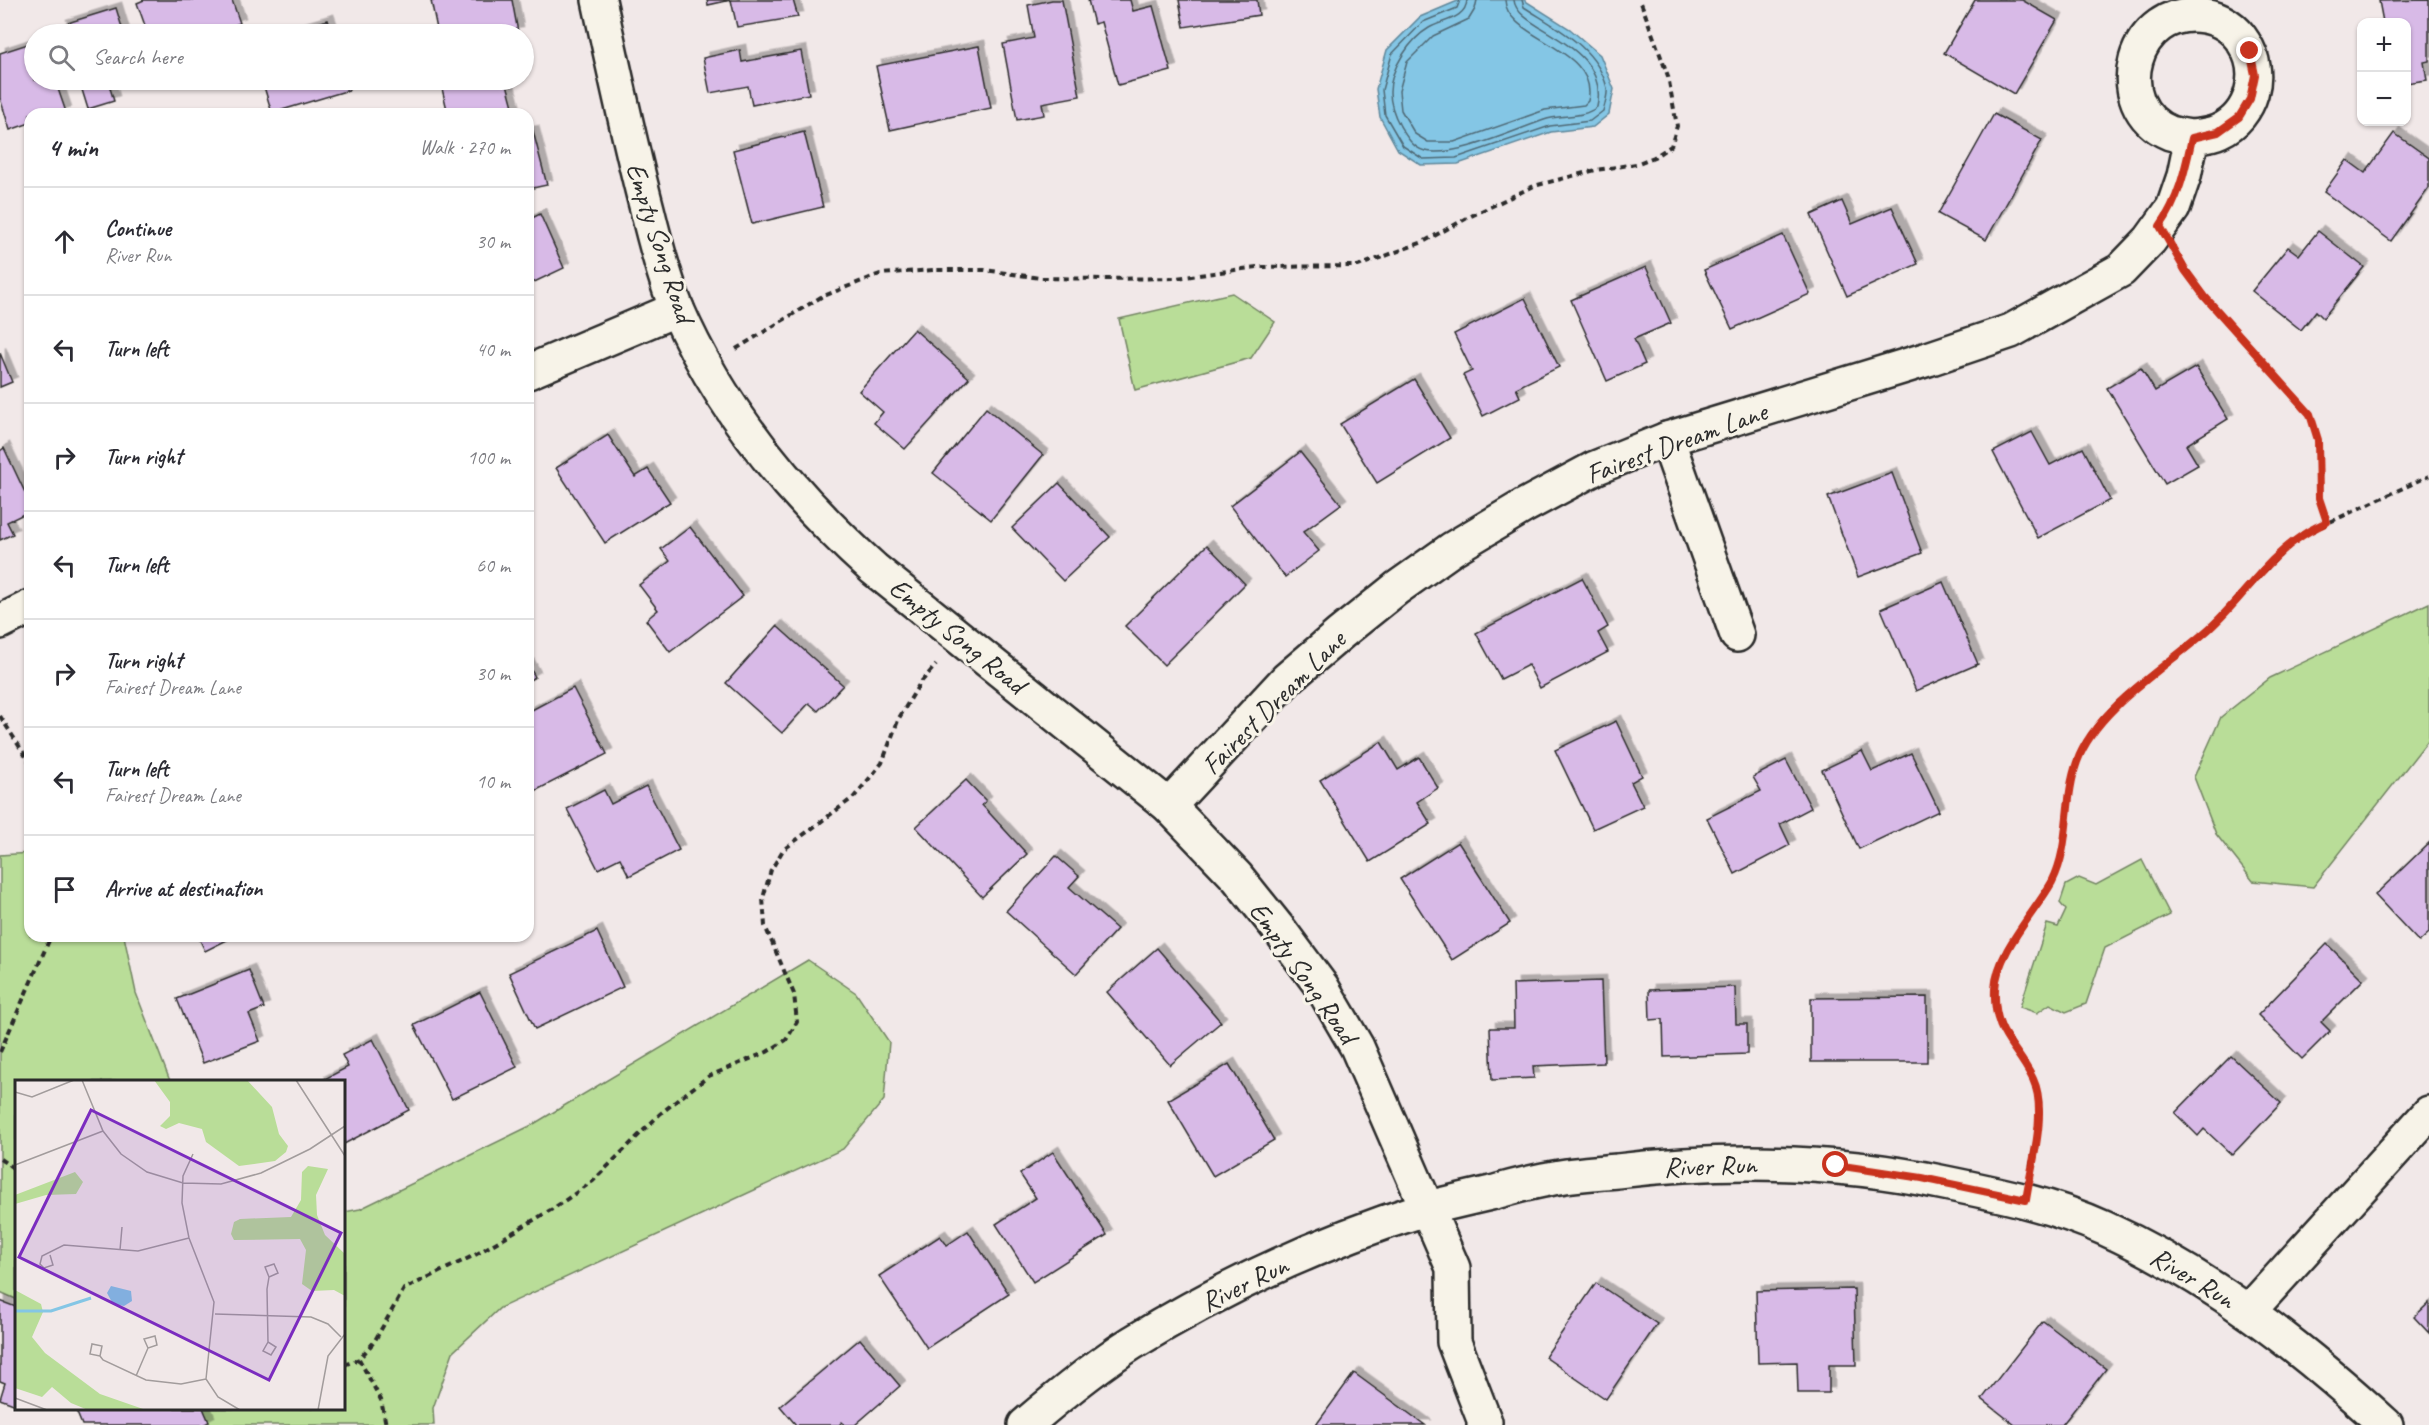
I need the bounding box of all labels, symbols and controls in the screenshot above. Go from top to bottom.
map controls [2357,18,2411,126]
button: + [2357,18,2411,72]
search box [24,24,534,90]
route end [2236,37,2262,63]
icon: search [45,41,78,74]
text: Search here [93,43,183,71]
button: − [2357,72,2411,126]
text: 4 min [48,131,98,164]
text: Walk · 270 m [420,135,510,160]
street label: Empty Song Road [618,158,704,330]
text: Continue [105,215,171,243]
icon: ahead [48,225,81,258]
text: 30 m [476,229,510,254]
text: River Run [105,243,171,268]
icon: left [48,333,81,366]
text: Turn left [105,335,169,363]
text: 40 m [476,337,510,362]
street label: Fairest Dream Lane [1581,393,1773,491]
icon: right [48,441,81,474]
text: Turn right [105,443,182,471]
text: 100 m [467,445,510,470]
icon: left [48,549,81,582]
text: Turn left [105,551,169,579]
text: 60 m [476,553,510,578]
street label: Empty Song Road [882,570,1036,704]
street label: Fairest Dream Lane [1194,621,1354,782]
text: Turn right [105,647,182,675]
icon: right [48,657,81,690]
text: 30 m [476,661,510,686]
text: Fairest Dream Lane [105,675,241,700]
text: Turn left [105,755,169,783]
icon: left [48,765,81,798]
text: 10 m [476,769,510,794]
text: Fairest Dream Lane [105,783,241,808]
icon: arrive [48,873,81,906]
text: Arrive at destination [105,875,262,903]
street label: Empty Song Road [1242,894,1368,1053]
inset map [15,1080,345,1410]
street label: River Run [1663,1146,1758,1185]
route start [1822,1151,1848,1177]
street label: River Run [2144,1239,2243,1317]
street label: River Run [1195,1247,1295,1319]

